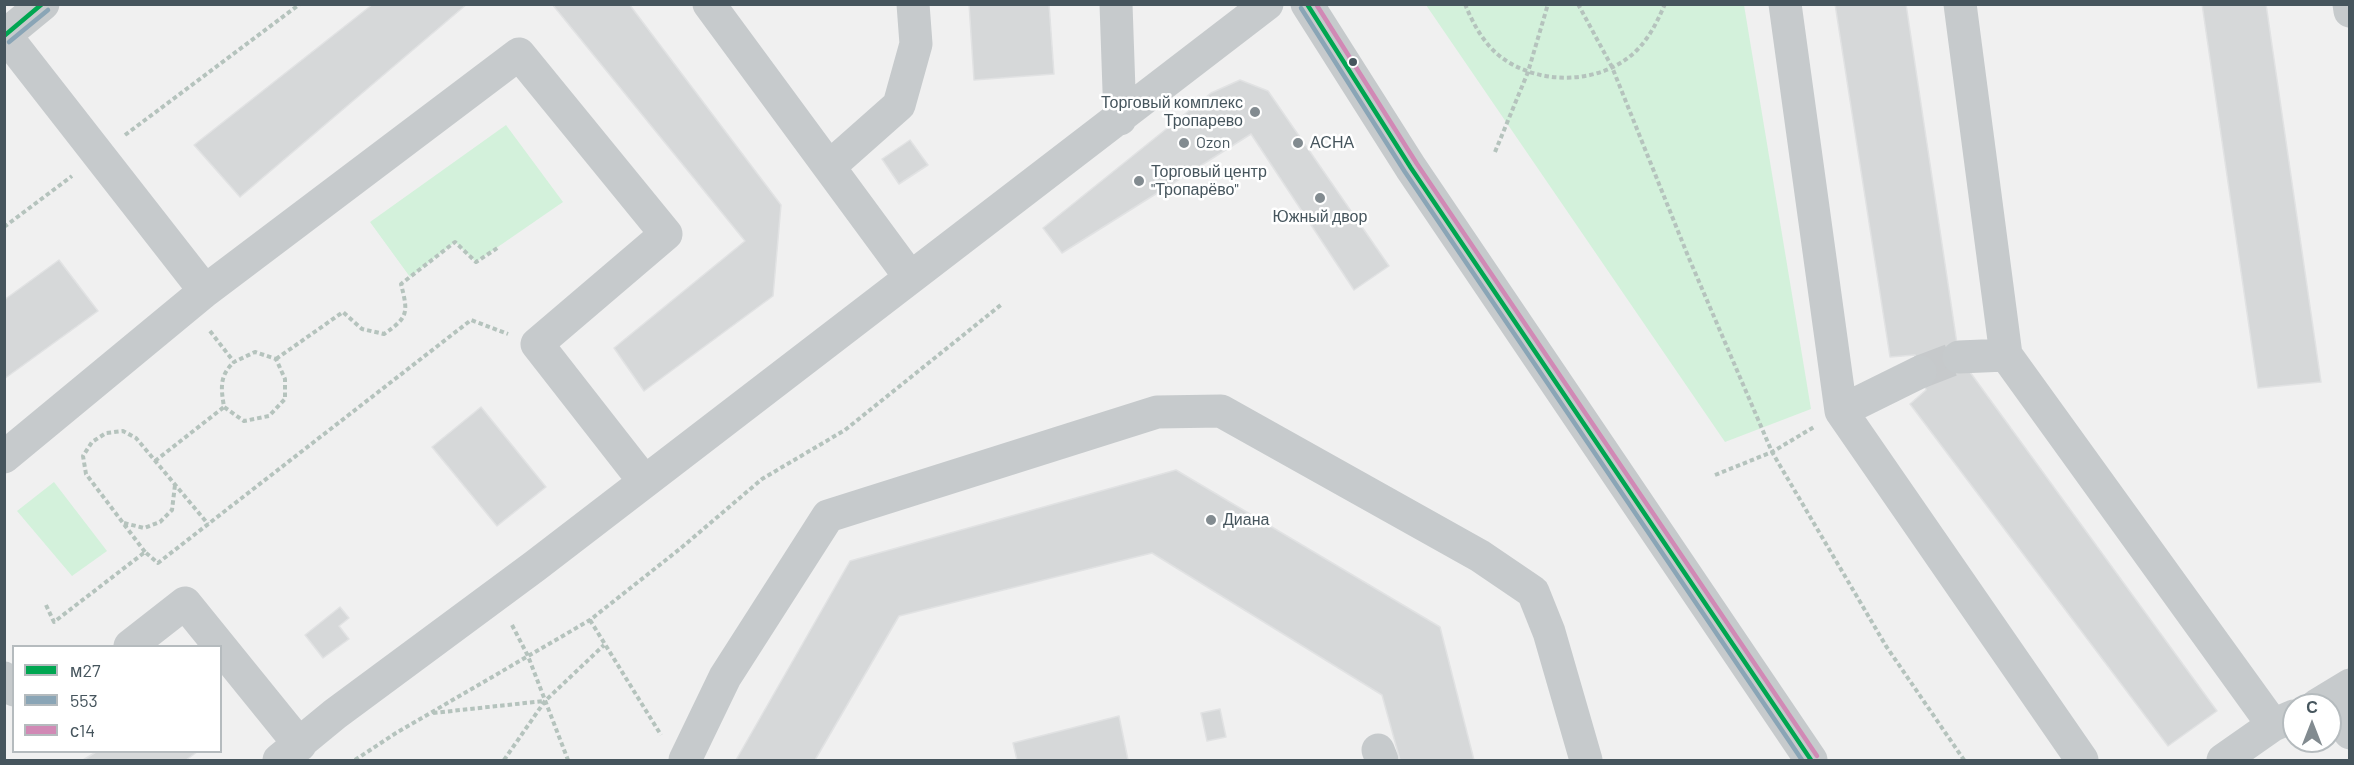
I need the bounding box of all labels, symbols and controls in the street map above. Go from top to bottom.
unlabelled marker [1347,56,1359,68]
place label: Торговый комплекс Тропарево [1101,93,1243,131]
marker: Торговый комплекс Тропарево [1248,105,1262,119]
place label: Ozon [1196,133,1230,153]
place label: АСНА [1310,133,1354,153]
marker: Ozon [1177,136,1191,150]
marker: АСНА [1291,136,1305,150]
place label: Торговый центр "Тропарёво" [1151,162,1267,200]
marker: Торговый центр "Тропарёво" [1132,174,1146,188]
marker: Южный двор [1313,191,1327,205]
place label: Южный двор [1273,207,1367,227]
place label: Диана [1223,510,1269,530]
marker: Диана [1204,513,1218,527]
legend [12,645,222,753]
text: м27 [70,659,101,681]
text: 553 [70,689,98,711]
north arrow [2282,693,2342,753]
text: С [2306,697,2318,716]
text: с14 [70,719,95,741]

